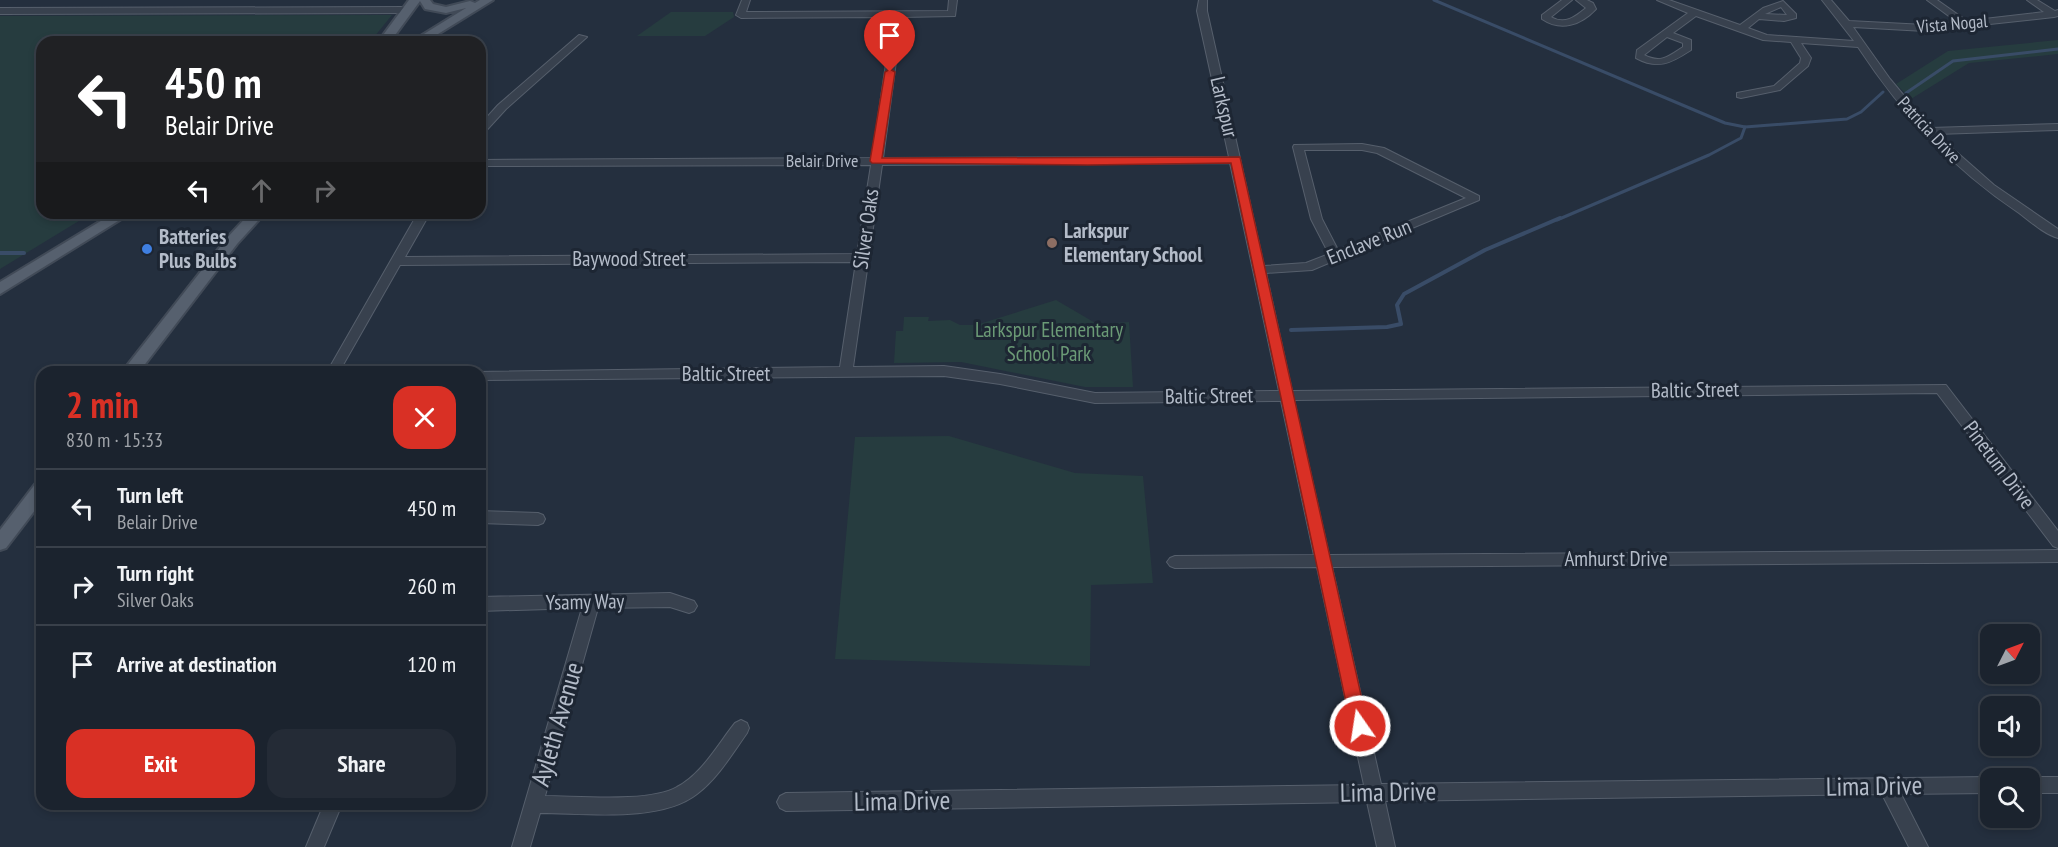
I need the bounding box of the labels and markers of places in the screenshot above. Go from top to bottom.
pin [864,10,915,72]
place label: Larkspur Elementary School [1064,217,1203,268]
place label: Batteries Plus Bulbs [159,223,237,274]
marker: Larkspur Elementary School [1045,236,1059,250]
marker: Batteries Plus Bulbs [140,242,154,256]

